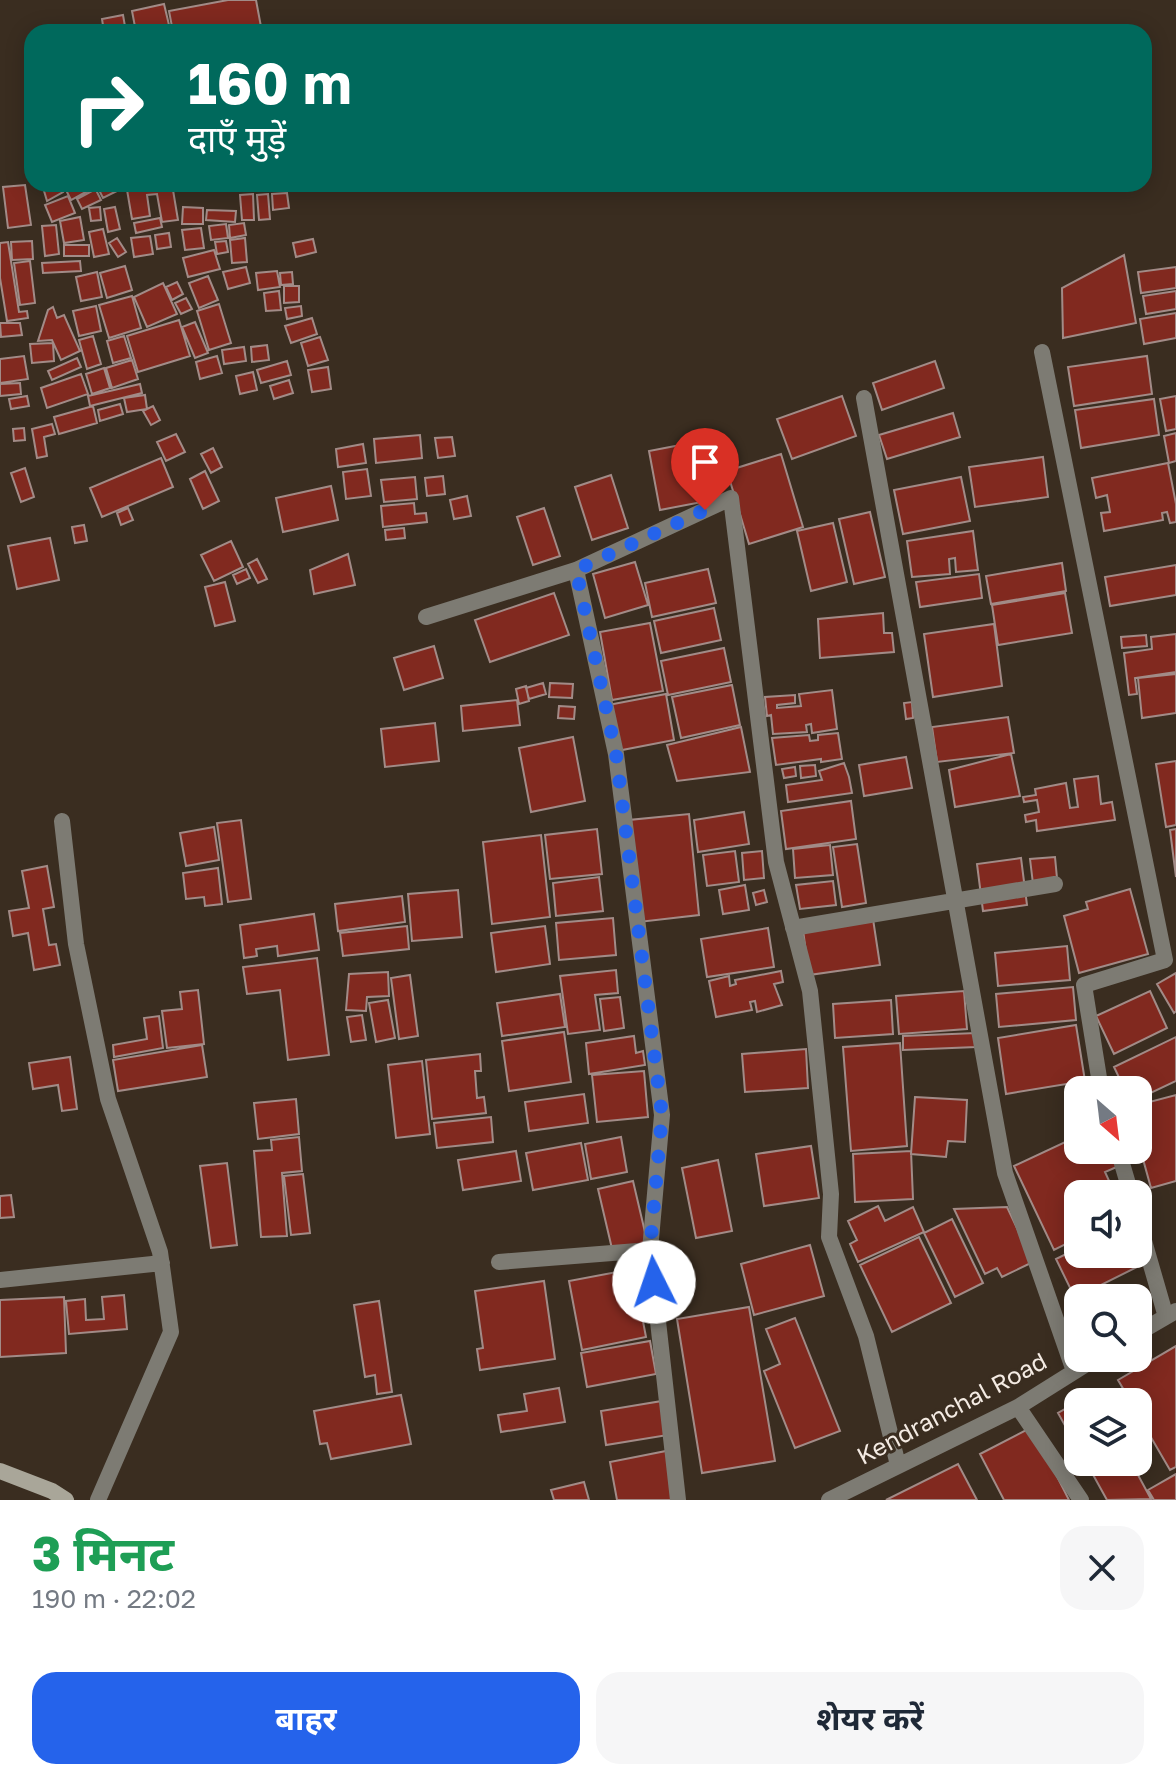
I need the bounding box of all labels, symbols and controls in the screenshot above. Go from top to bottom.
text: 160 m [188,49,352,116]
icon: right [56,56,160,160]
text: दाएँ मुड़ें [188,117,286,160]
pin [671,428,739,510]
icon: arrive [683,440,727,484]
north arrow [1064,1076,1152,1164]
map controls [1064,1076,1152,1476]
button: sound [1064,1180,1152,1268]
position arrow [612,1240,696,1324]
button: search [1064,1284,1152,1372]
street label: Kendranchal Road [851,1345,1051,1470]
button: layers [1064,1388,1152,1476]
text: 3 मिनट [32,1524,174,1582]
button: close [1060,1526,1144,1610]
text: 190 m · 22:02 [32,1583,196,1614]
button: बाहर [32,1672,580,1764]
button: शेयर करें [596,1672,1144,1764]

